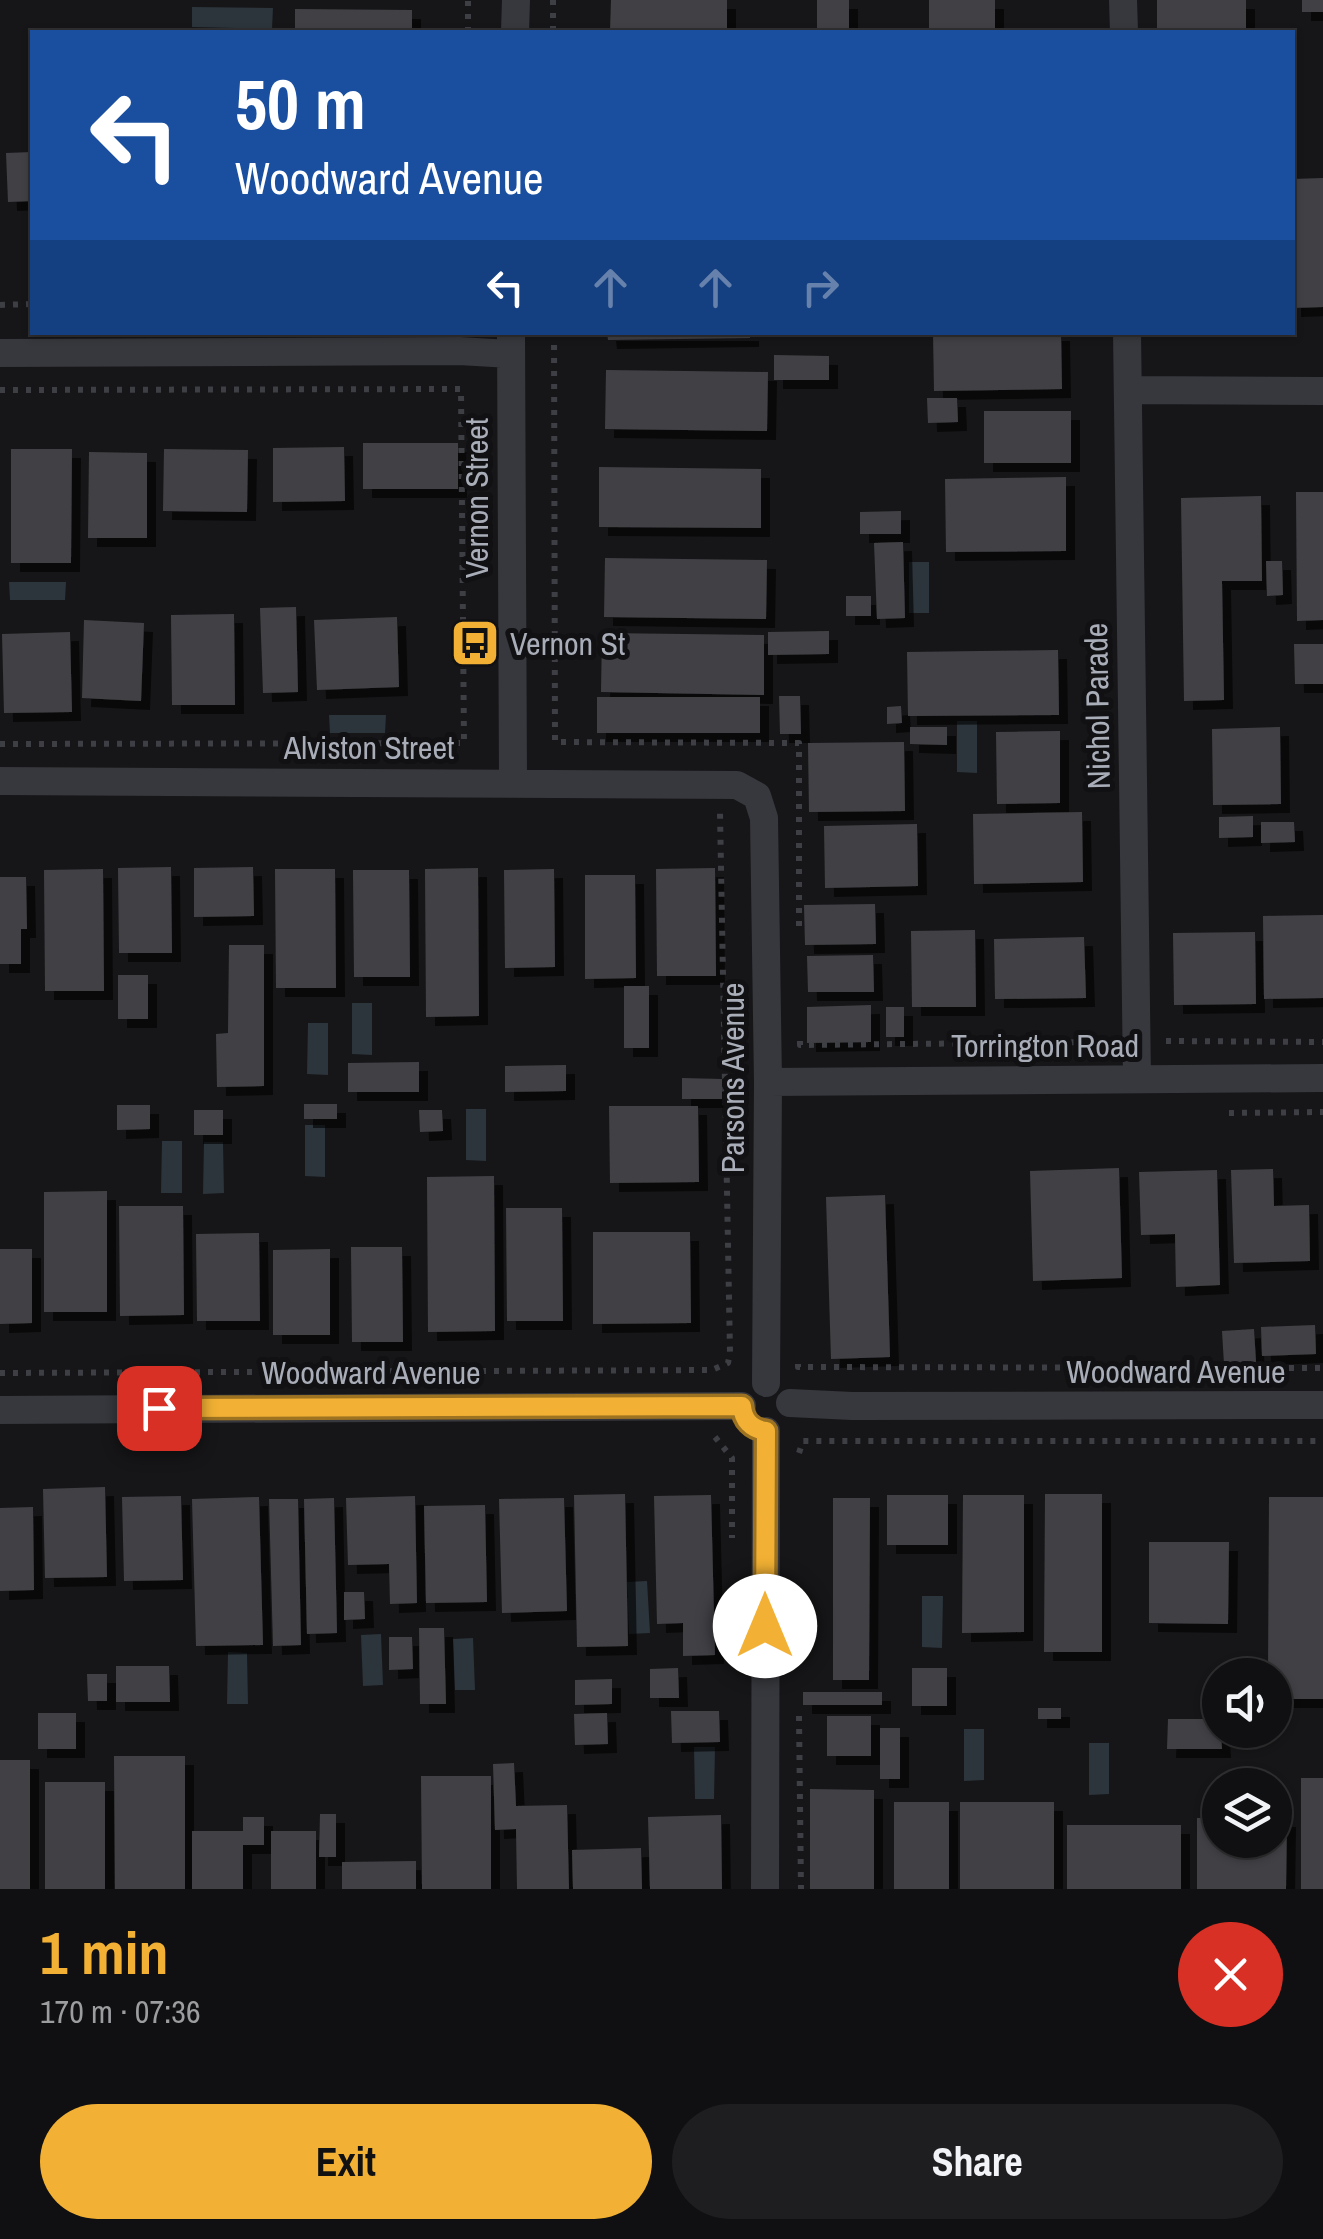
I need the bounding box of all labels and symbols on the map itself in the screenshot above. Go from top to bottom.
street label: Vernon Street [455,418,498,578]
bus stop icon: Vernon St [449,617,501,669]
place label: Vernon St [510,622,625,665]
street label: Nichol Parade [1074,622,1120,790]
street label: Alviston Street [283,726,454,769]
street label: Parsons Avenue [711,983,754,1173]
street label: Torrington Road [951,1024,1139,1067]
street label: Woodward Avenue [1066,1350,1286,1393]
street label: Woodward Avenue [261,1351,481,1394]
pin [117,1366,202,1451]
position arrow [713,1574,817,1678]

